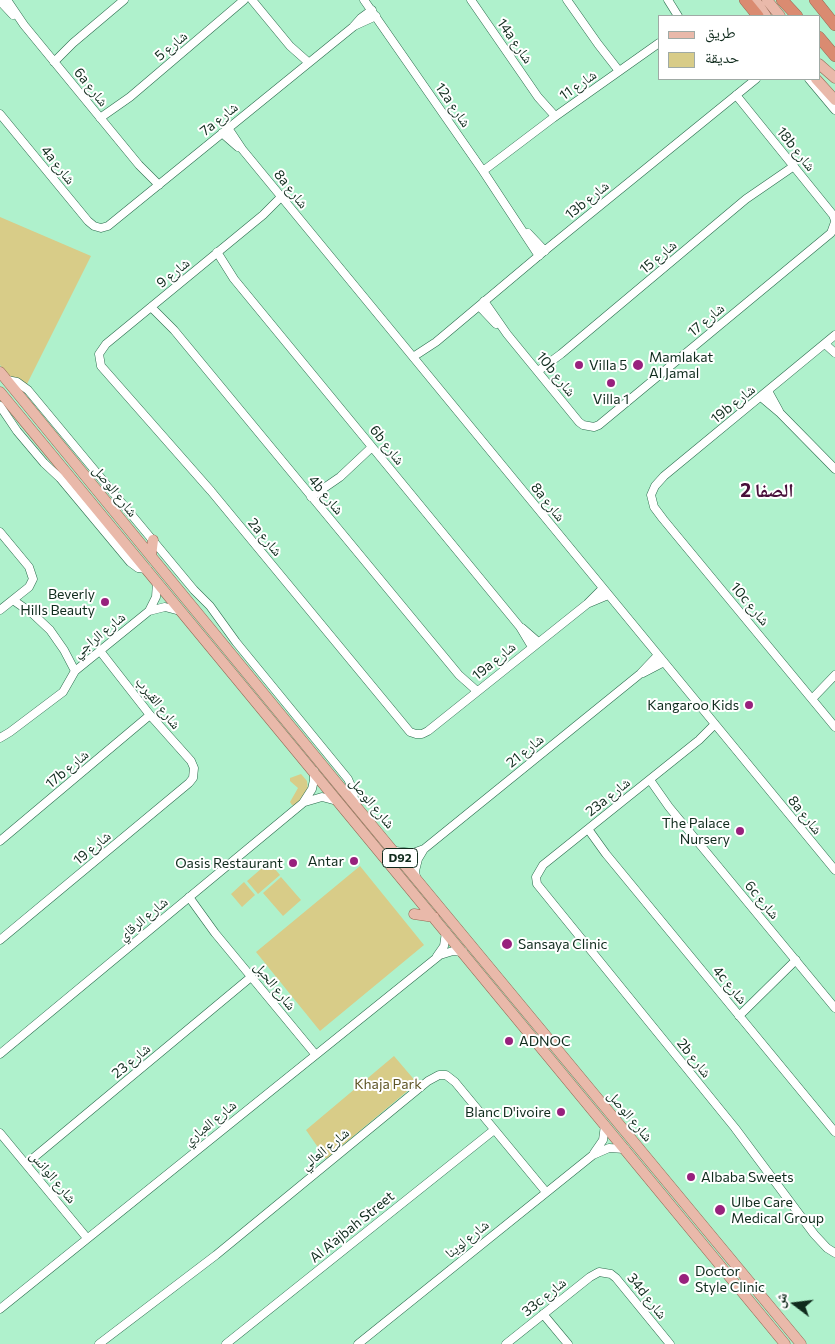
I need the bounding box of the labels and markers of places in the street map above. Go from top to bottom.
place label: Mamlakat Al Jamal [649,349,713,382]
place label: Villa 5 [589,357,627,373]
marker: Mamlakat Al Jamal [631,358,645,372]
marker: Villa 5 [573,359,585,371]
marker: Villa 1 [605,377,617,389]
place label: Villa 1 [593,391,629,407]
place label: Beverly Hills Beauty [20,586,95,618]
marker: Beverly Hills Beauty [99,596,111,608]
place label: Kangaroo Kids [647,697,739,713]
marker: Kangaroo Kids [743,699,755,711]
place label: The Palace Nursery [662,815,730,848]
marker: The Palace Nursery [734,825,746,837]
place label: Antar [308,853,344,869]
place label: Oasis Restaurant [175,855,283,871]
marker: Antar [348,855,360,867]
marker: Oasis Restaurant [287,857,299,869]
place label: Sansaya Clinic [518,936,607,952]
marker: Sansaya Clinic [500,937,514,951]
place label: ADNOC [519,1033,571,1049]
marker: ADNOC [503,1035,515,1047]
place label: Blanc D'ivoire [465,1104,551,1120]
marker: Blanc D'ivoire [555,1106,567,1118]
place label: Albaba Sweets [701,1169,794,1185]
marker: Albaba Sweets [685,1171,697,1183]
place label: Ulbe Care Medical Group [731,1194,824,1226]
marker: Ulbe Care Medical Group [713,1203,727,1217]
place label: Doctor Style Clinic [695,1263,765,1295]
marker: Doctor Style Clinic [677,1272,691,1286]

